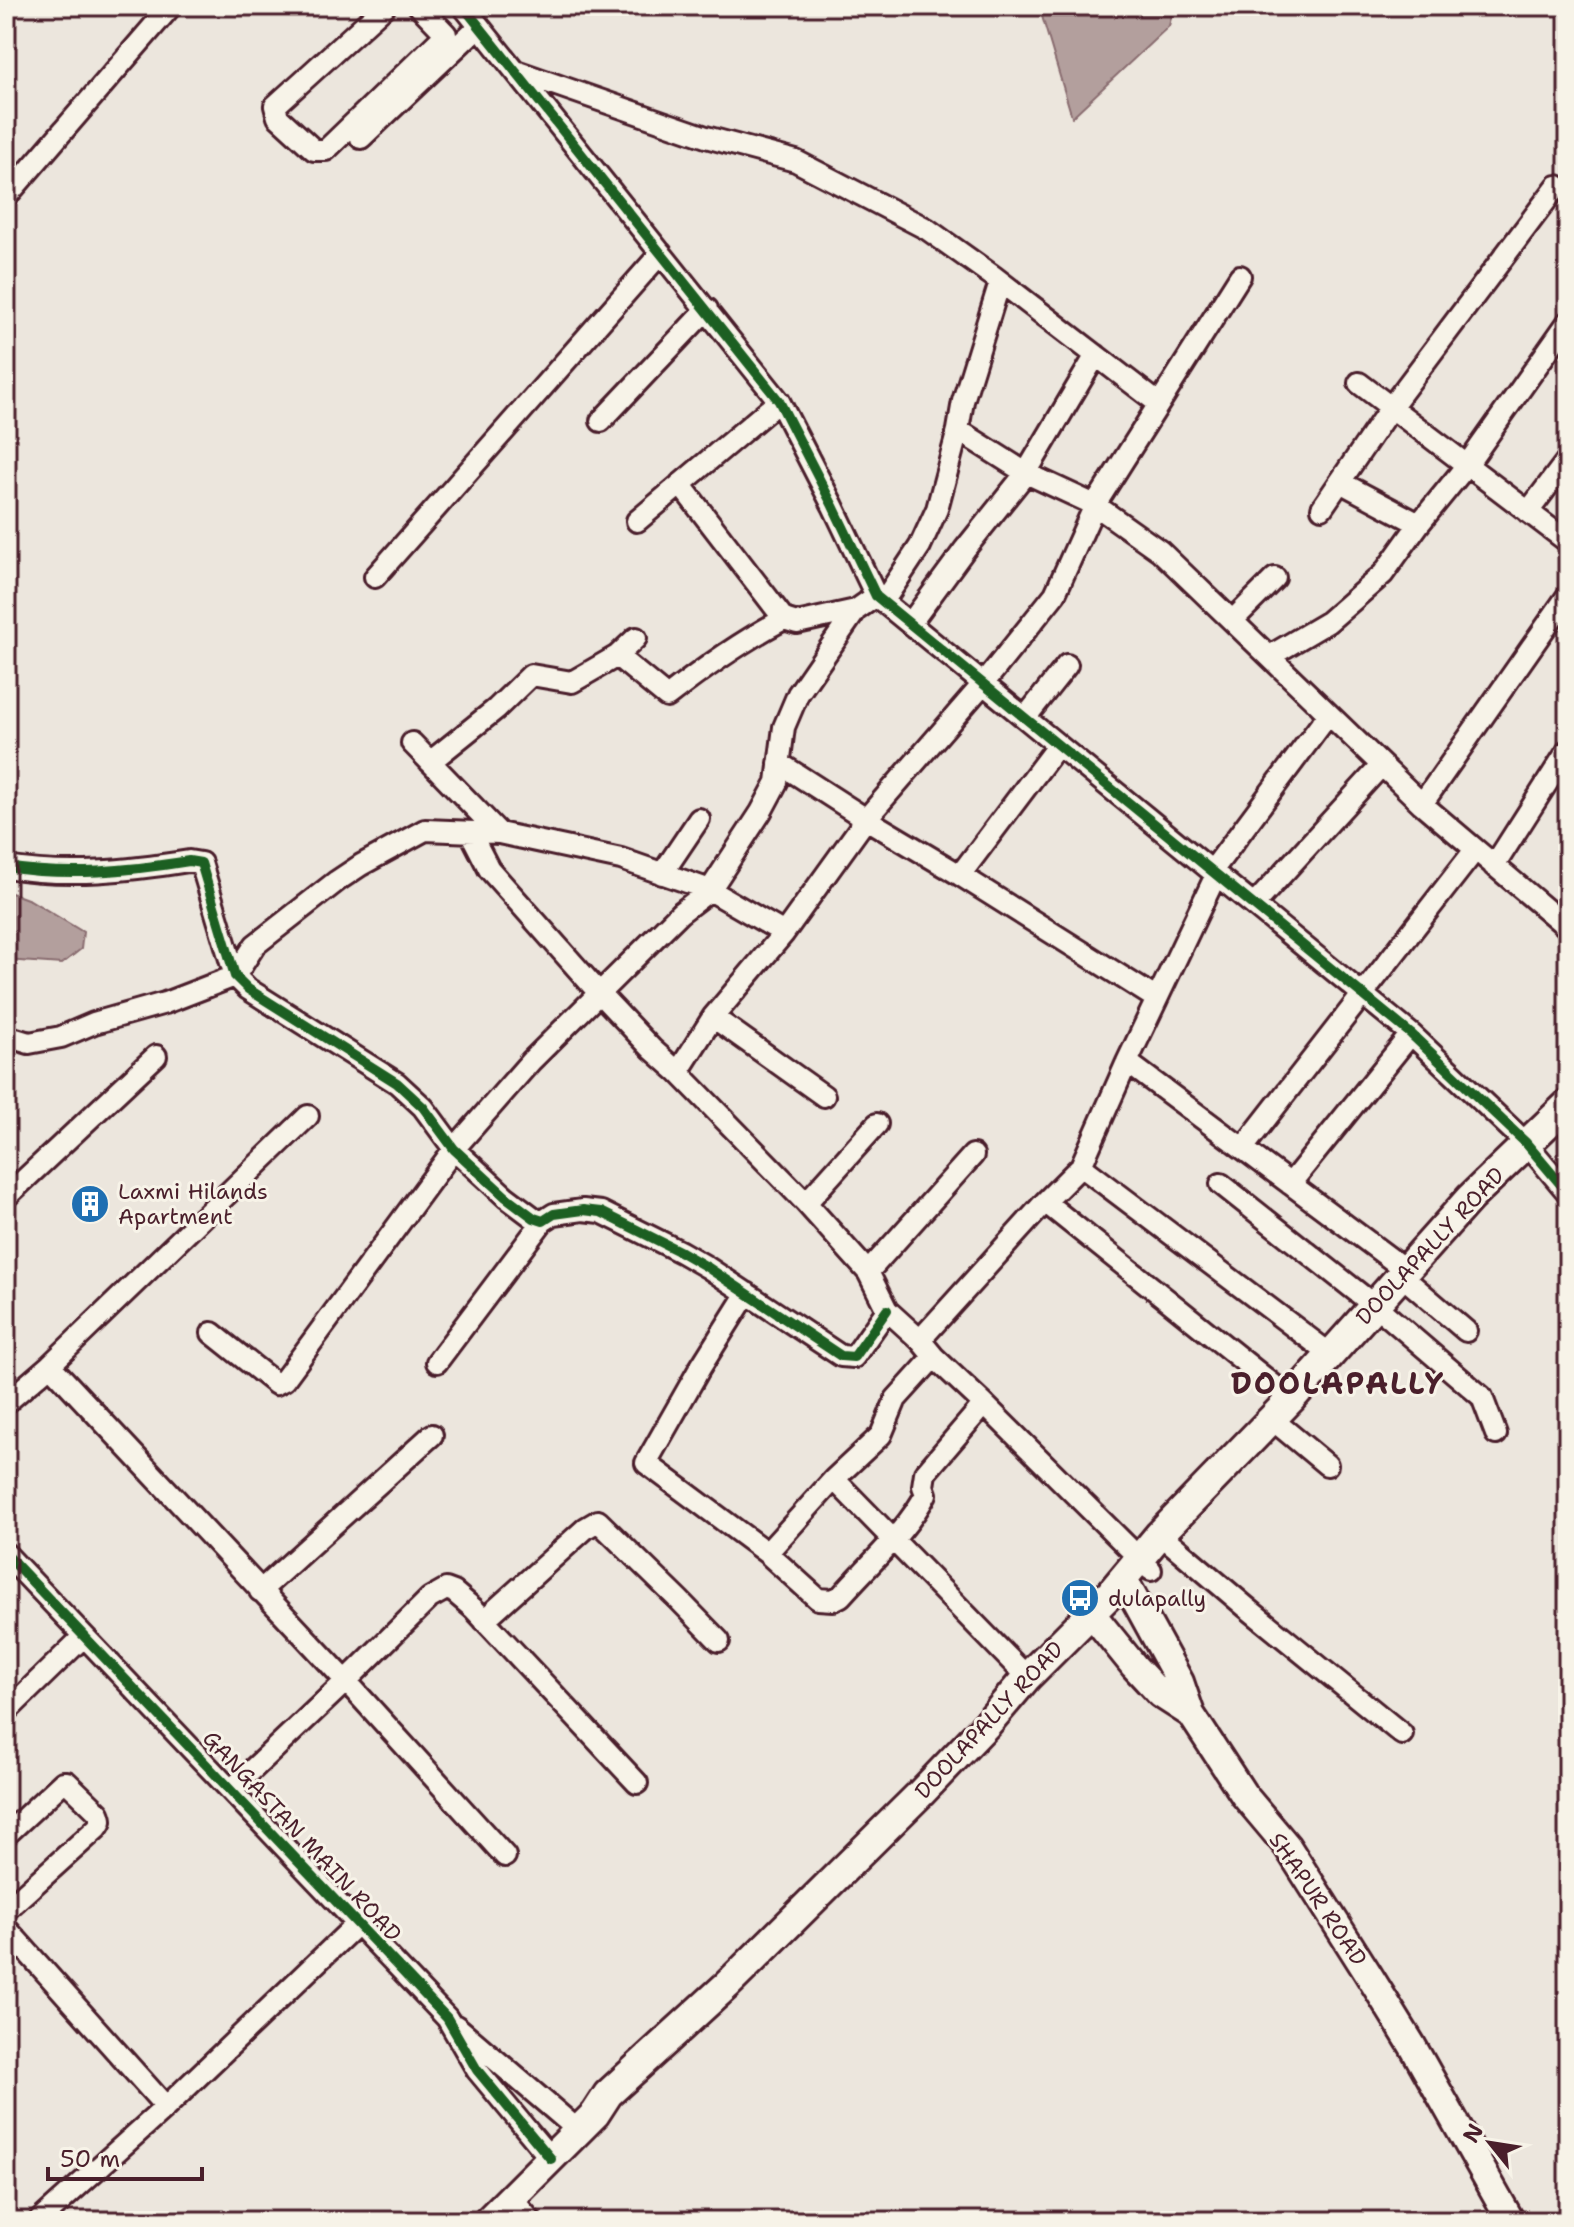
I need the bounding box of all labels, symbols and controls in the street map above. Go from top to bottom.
street label: DOOLAPALLY ROAD [1349,1161,1511,1331]
place label: Laxmi Hilands Apartment [118,1177,268,1231]
building icon: Laxmi Hilands Apartment [69,1183,111,1225]
district label: DOOLAPALLY [1231,1363,1445,1404]
bus stop icon: dulapally [1059,1577,1101,1619]
place label: dulapally [1108,1584,1206,1613]
street label: DOOLAPALLY ROAD [908,1635,1070,1805]
street label: GANGASTAN MAIN ROAD [196,1724,408,1948]
street label: SHAPUR ROAD [1263,1827,1373,1971]
north arrow [1450,2103,1530,2183]
text: N [1456,2118,1490,2148]
scale bar [48,2131,202,2181]
text: 50 m [60,2143,120,2175]

